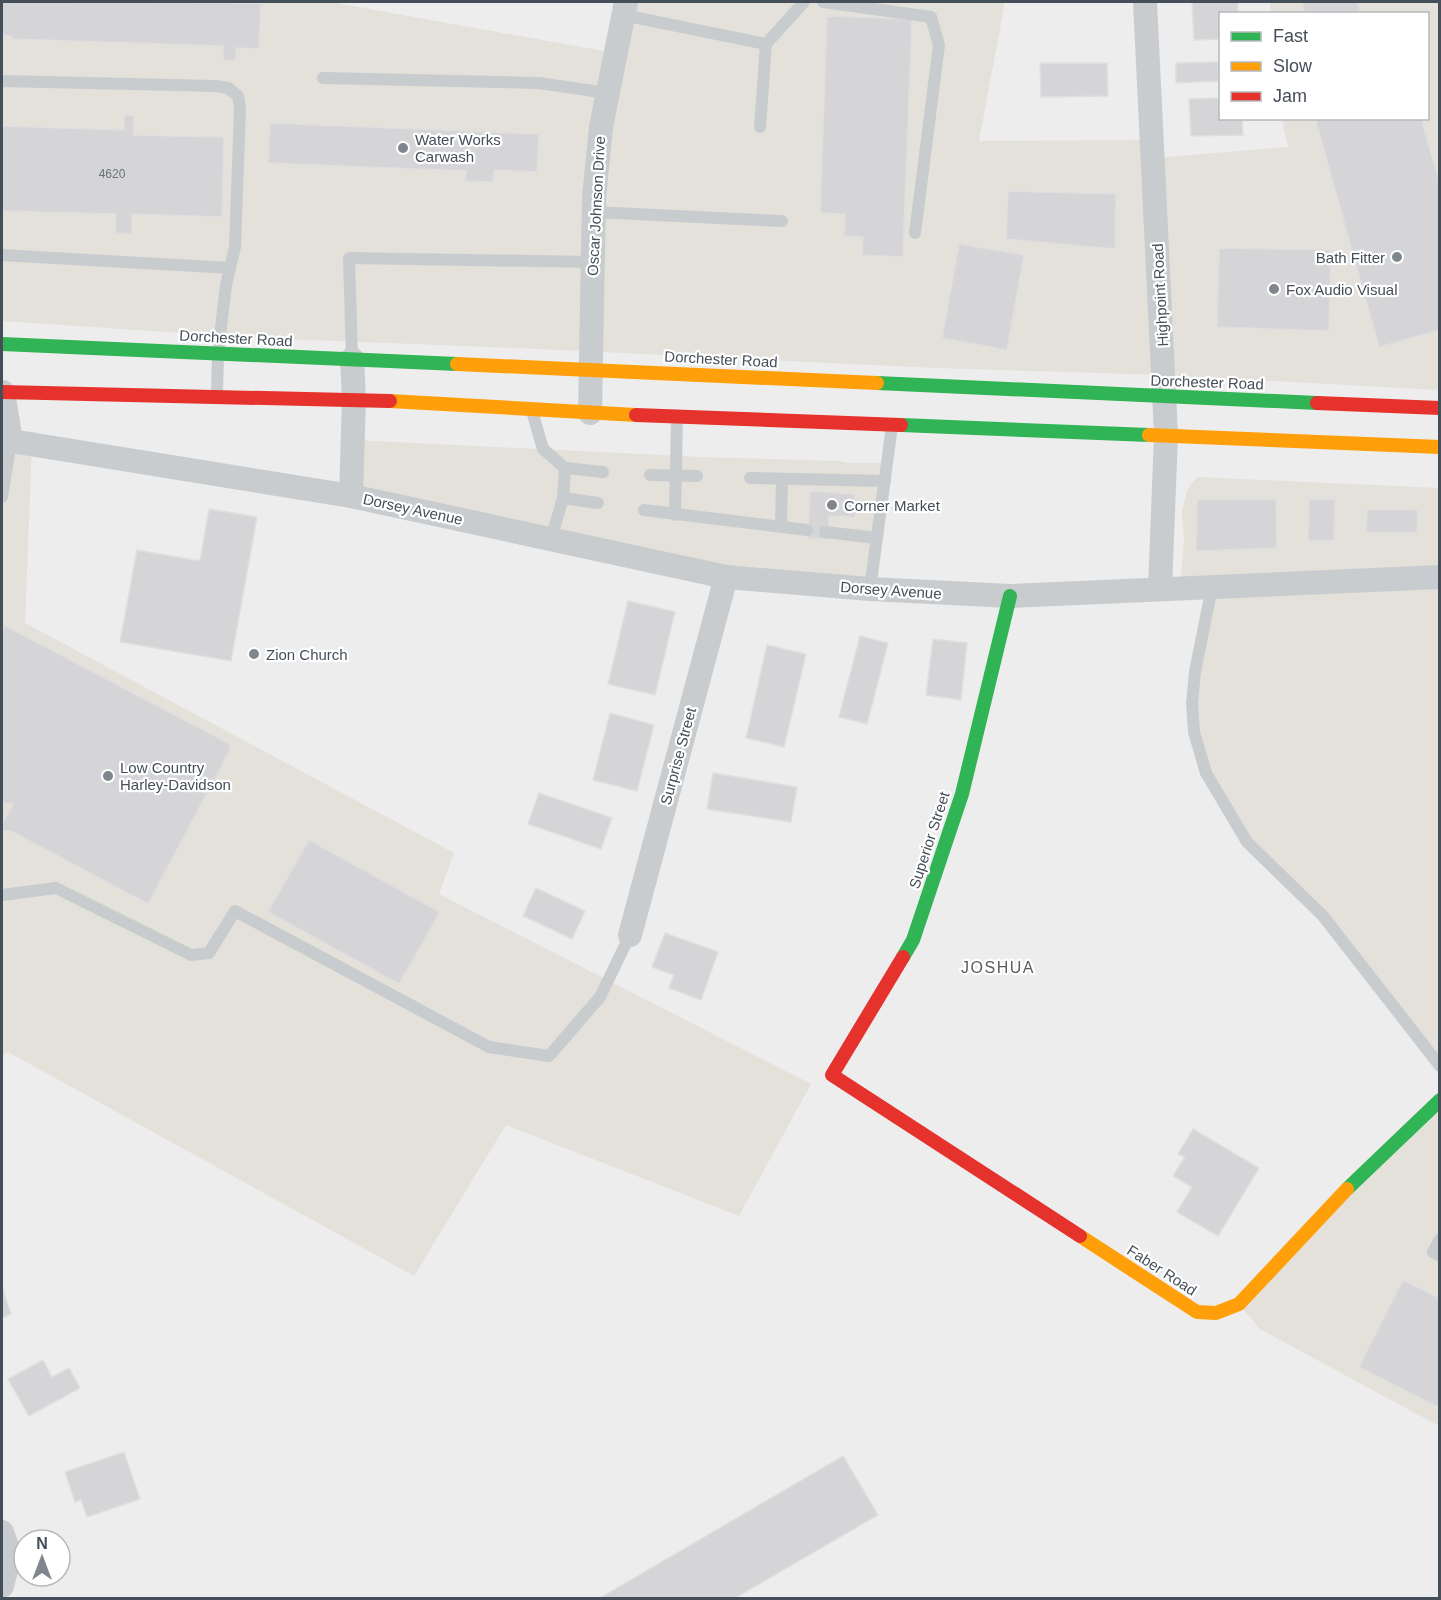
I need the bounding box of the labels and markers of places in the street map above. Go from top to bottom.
place label: Water Works Carwash [415,131,501,165]
marker: Water Works Carwash [396,141,410,155]
place label: Bath Fitter [1316,249,1385,266]
marker: Bath Fitter [1390,250,1404,264]
place label: Fox Audio Visual [1286,281,1397,298]
marker: Fox Audio Visual [1267,282,1281,296]
place label: Corner Market [844,497,941,514]
marker: Corner Market [825,498,839,512]
place label: Zion Church [266,646,348,663]
marker: Zion Church [247,647,261,661]
place label: Low Country Harley-Davidson [120,759,231,793]
marker: Low Country Harley-Davidson [101,769,115,783]

